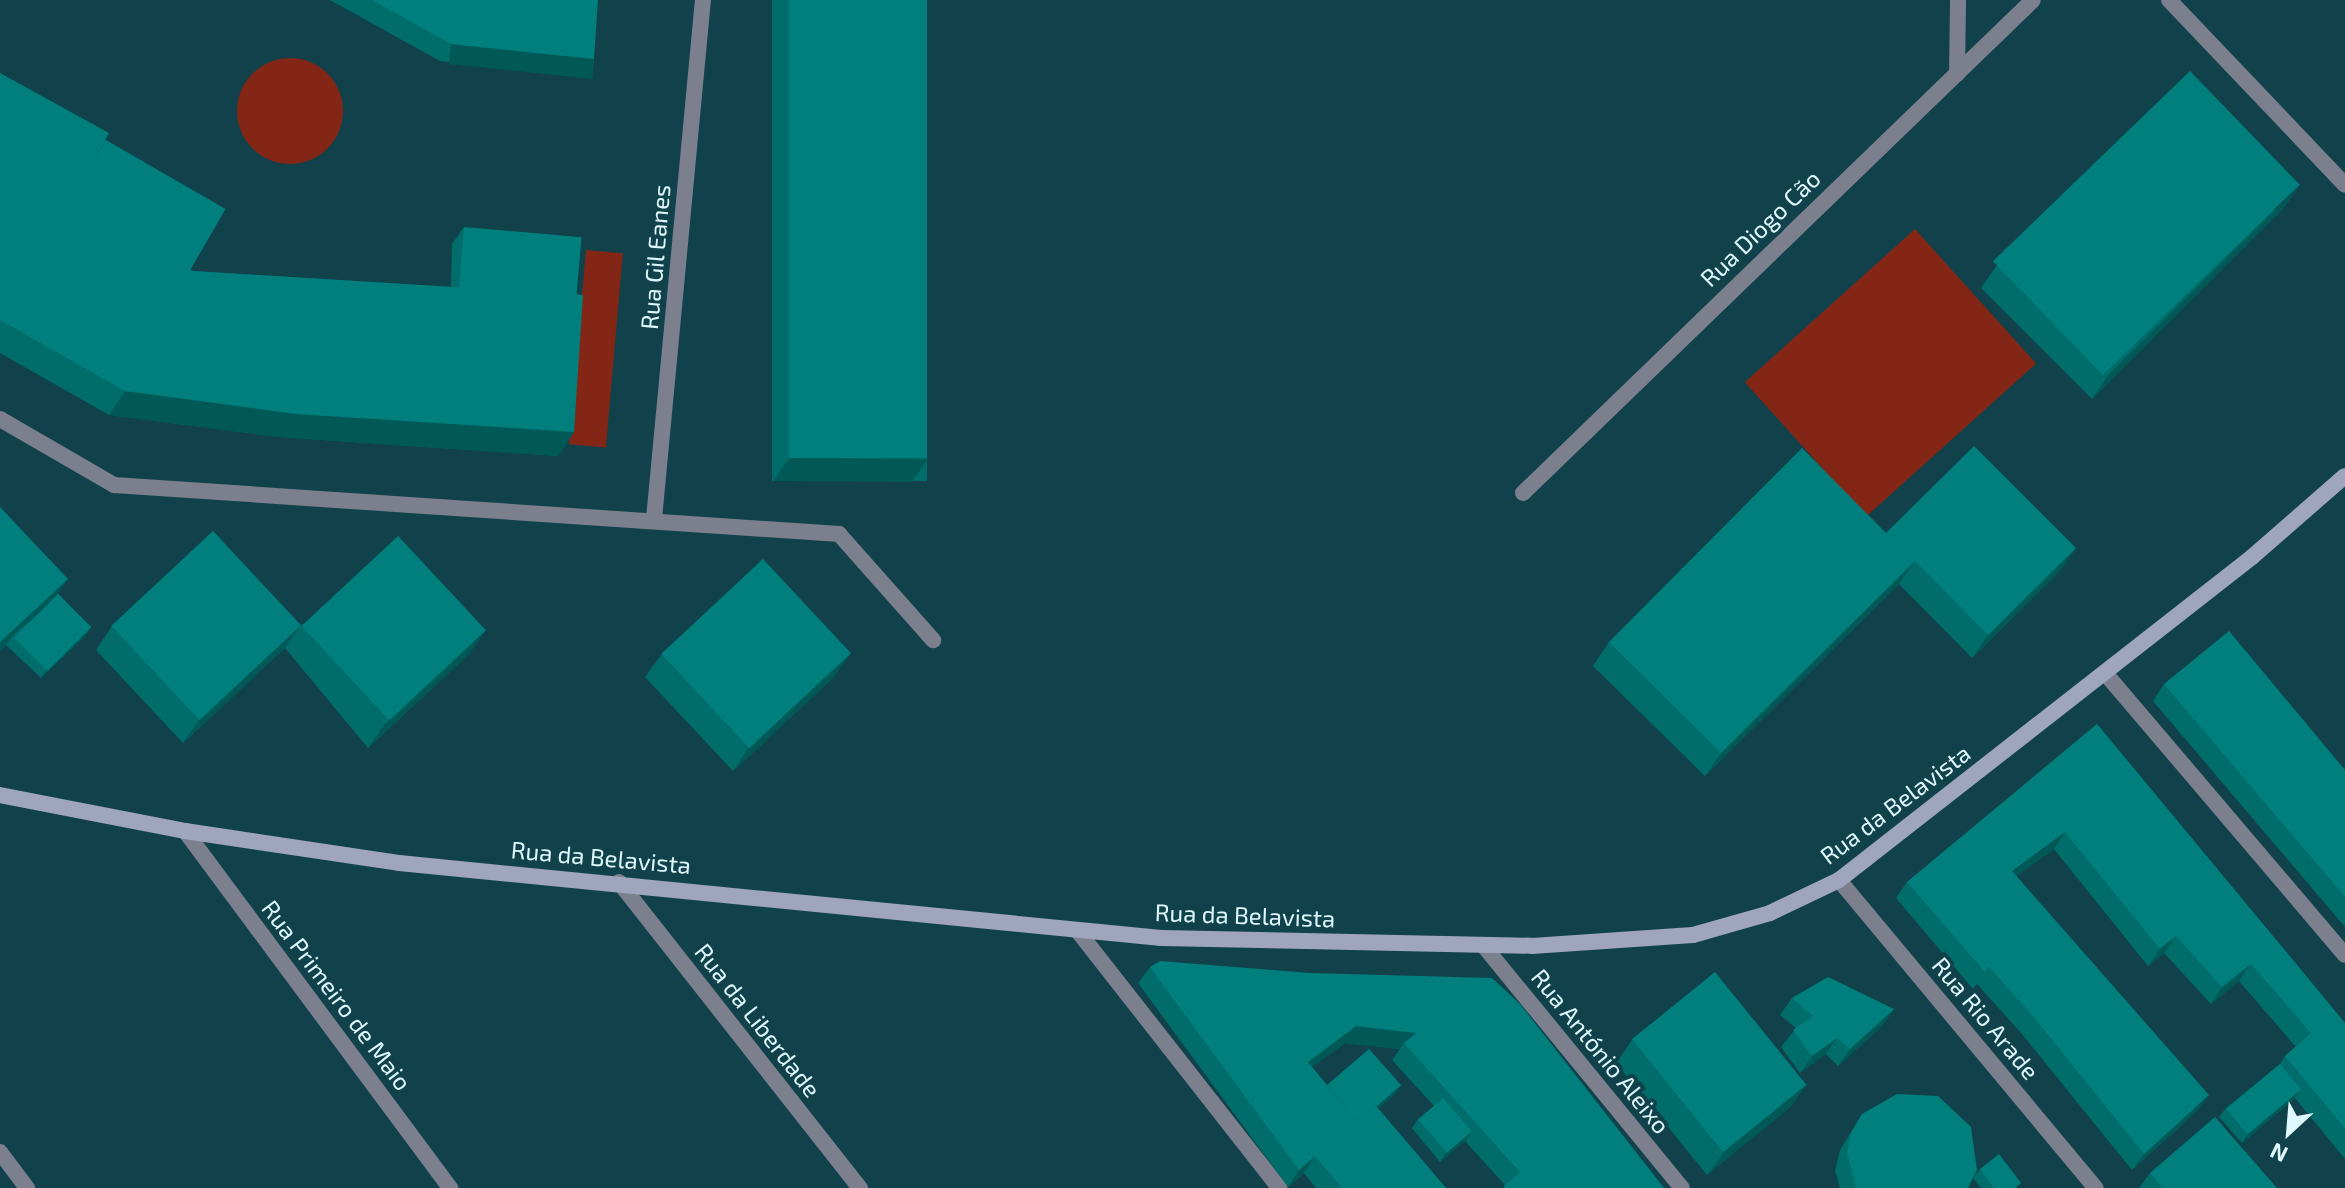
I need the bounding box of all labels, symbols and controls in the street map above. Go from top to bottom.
street label: Rua Diogo Cão [1694,164,1826,292]
street label: Rua Gil Eanes [634,183,676,331]
street label: Rua da Belavista [1814,738,1976,870]
street label: Rua da Belavista [510,835,692,879]
street label: Rua Primeiro de Maio [256,894,418,1096]
street label: Rua da Belavista [1154,897,1336,933]
street label: Rua da Liberdade [689,937,827,1103]
street label: Rua Rio Arade [1926,951,2046,1085]
street label: Rua António Aleixo [1525,962,1677,1140]
north arrow [2249,1092,2329,1172]
text: N [2266,1138,2291,1169]

